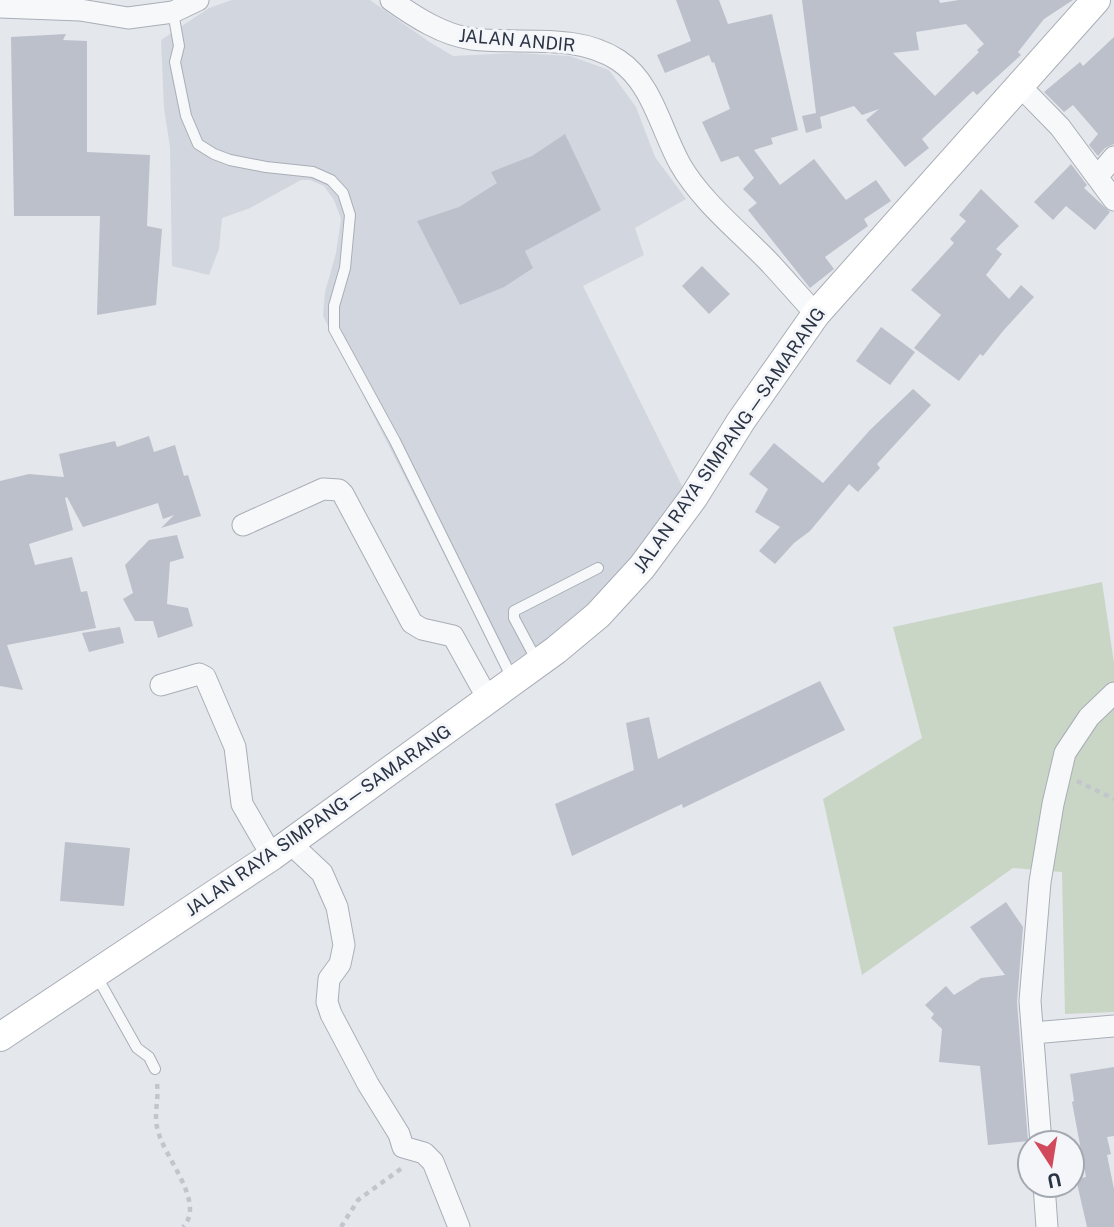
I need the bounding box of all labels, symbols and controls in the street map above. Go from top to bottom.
street label: JALAN ANDIR [458,24,576,56]
street label: JALAN RAYA SIMPANG—SAMARANG [629,303,829,577]
street label: JALAN RAYA SIMPANG—SAMARANG [181,720,455,920]
north arrow [1016,1129,1086,1199]
text: U [1046,1168,1064,1193]

